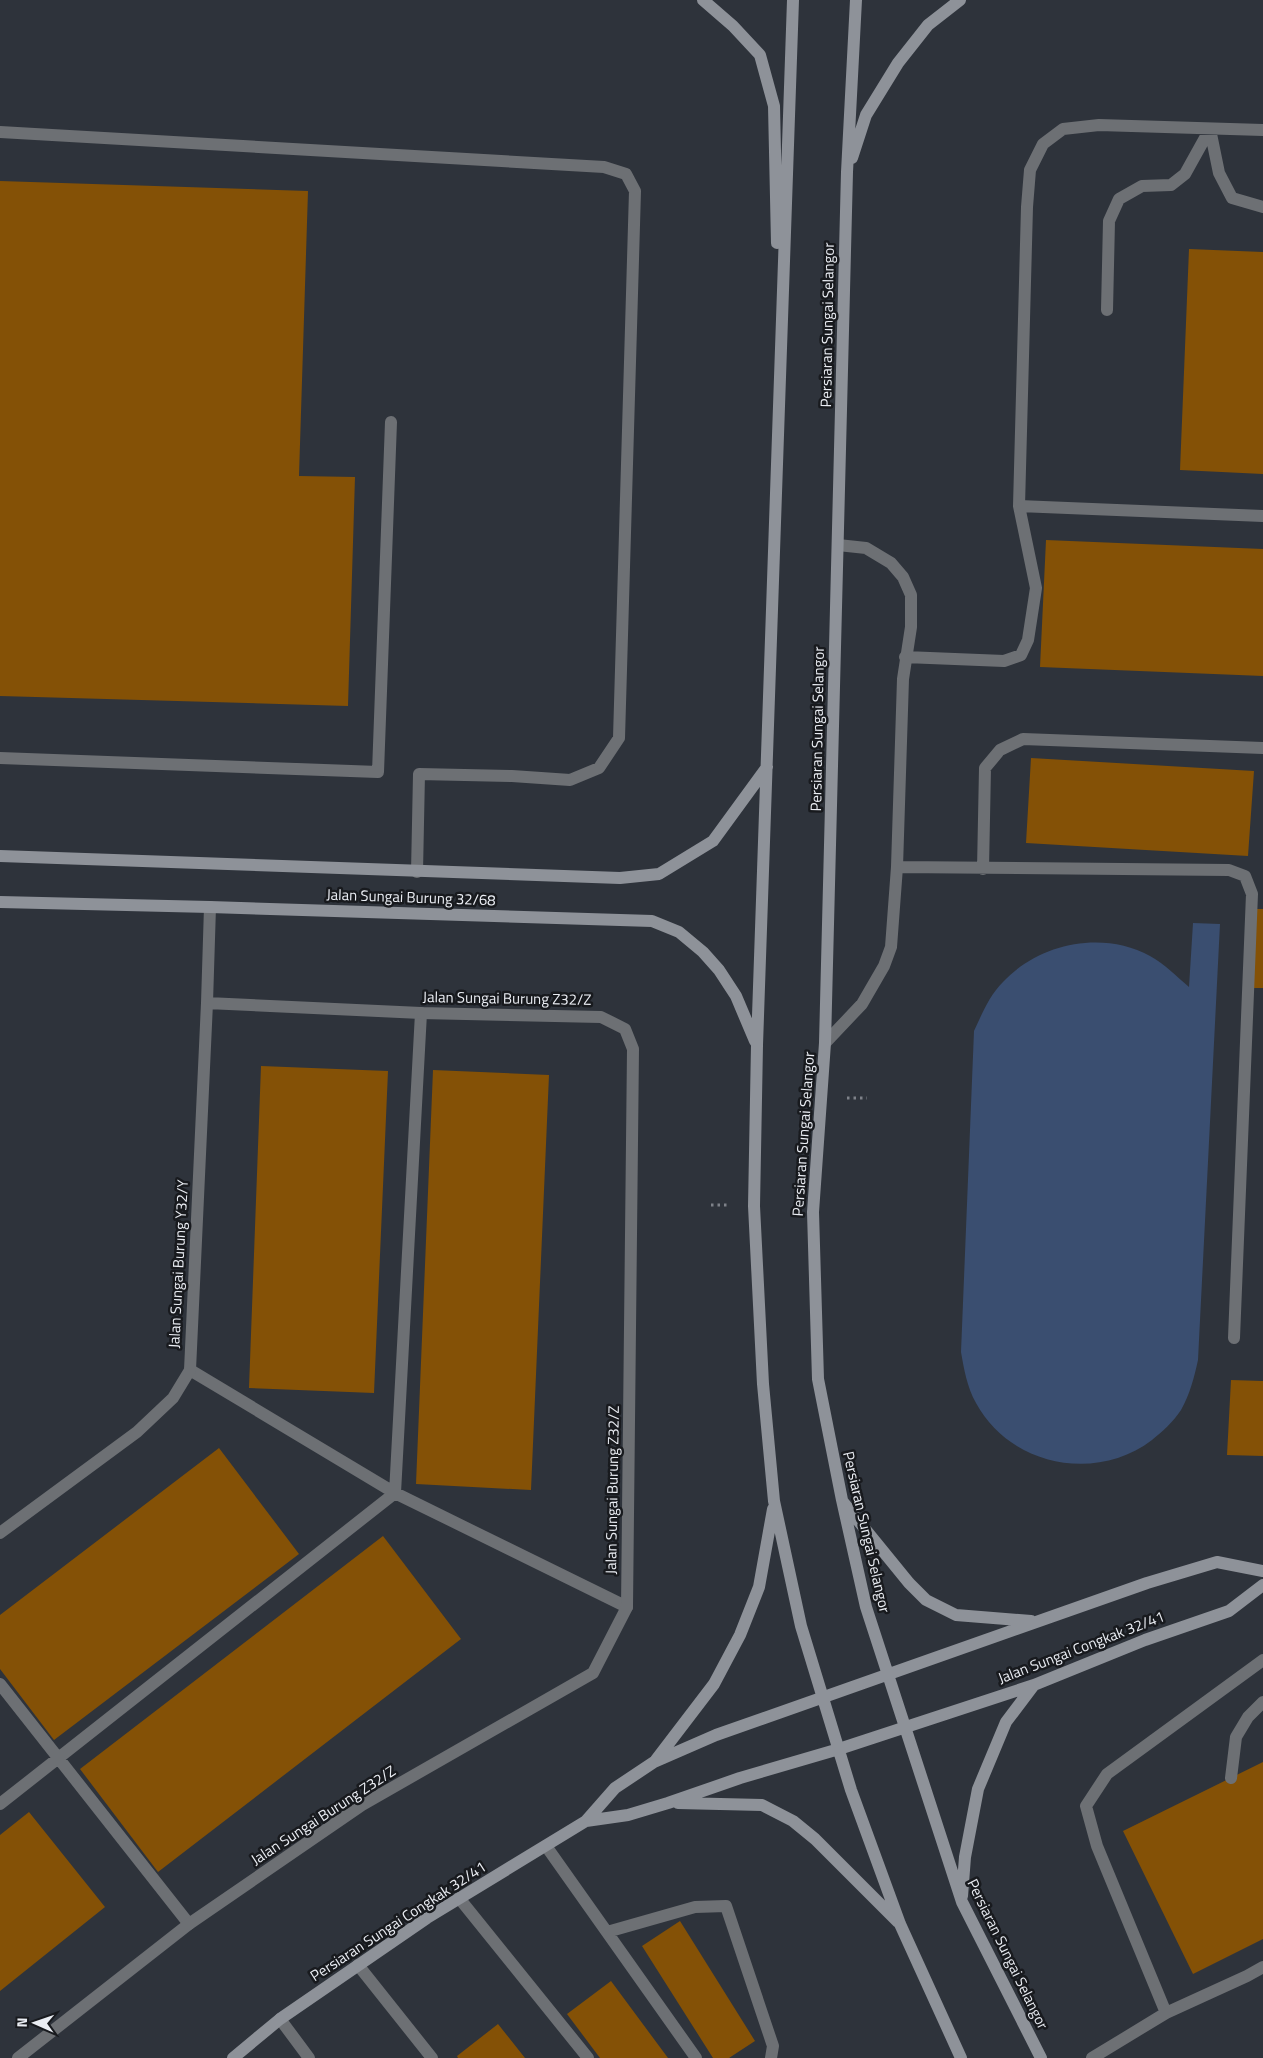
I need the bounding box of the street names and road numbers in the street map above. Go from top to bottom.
street label: Persiaran Sungai Selangor [814,242,840,408]
street label: Persiaran Sungai Selangor [804,646,830,812]
street label: Jalan Sungai Burung 32/68 [326,883,496,911]
street label: Jalan Sungai Burung Z32/Z [422,985,592,1011]
street label: Persiaran Sungai Selangor [786,1051,820,1217]
street label: Jalan Sungai Burung Y32/Y [162,1179,194,1349]
street label: Jalan Sungai Burung Z32/Z [599,1405,625,1575]
street label: Persiaran Sungai Selangor [837,1449,897,1615]
street label: Jalan Sungai Congkak 32/41 [994,1605,1168,1689]
street label: Jalan Sungai Burung Z32/Z [246,1759,400,1871]
street label: Persiaran Sungai Congkak 32/41 [305,1855,491,1987]
street label: Persiaran Sungai Selangor [962,1875,1054,2033]

